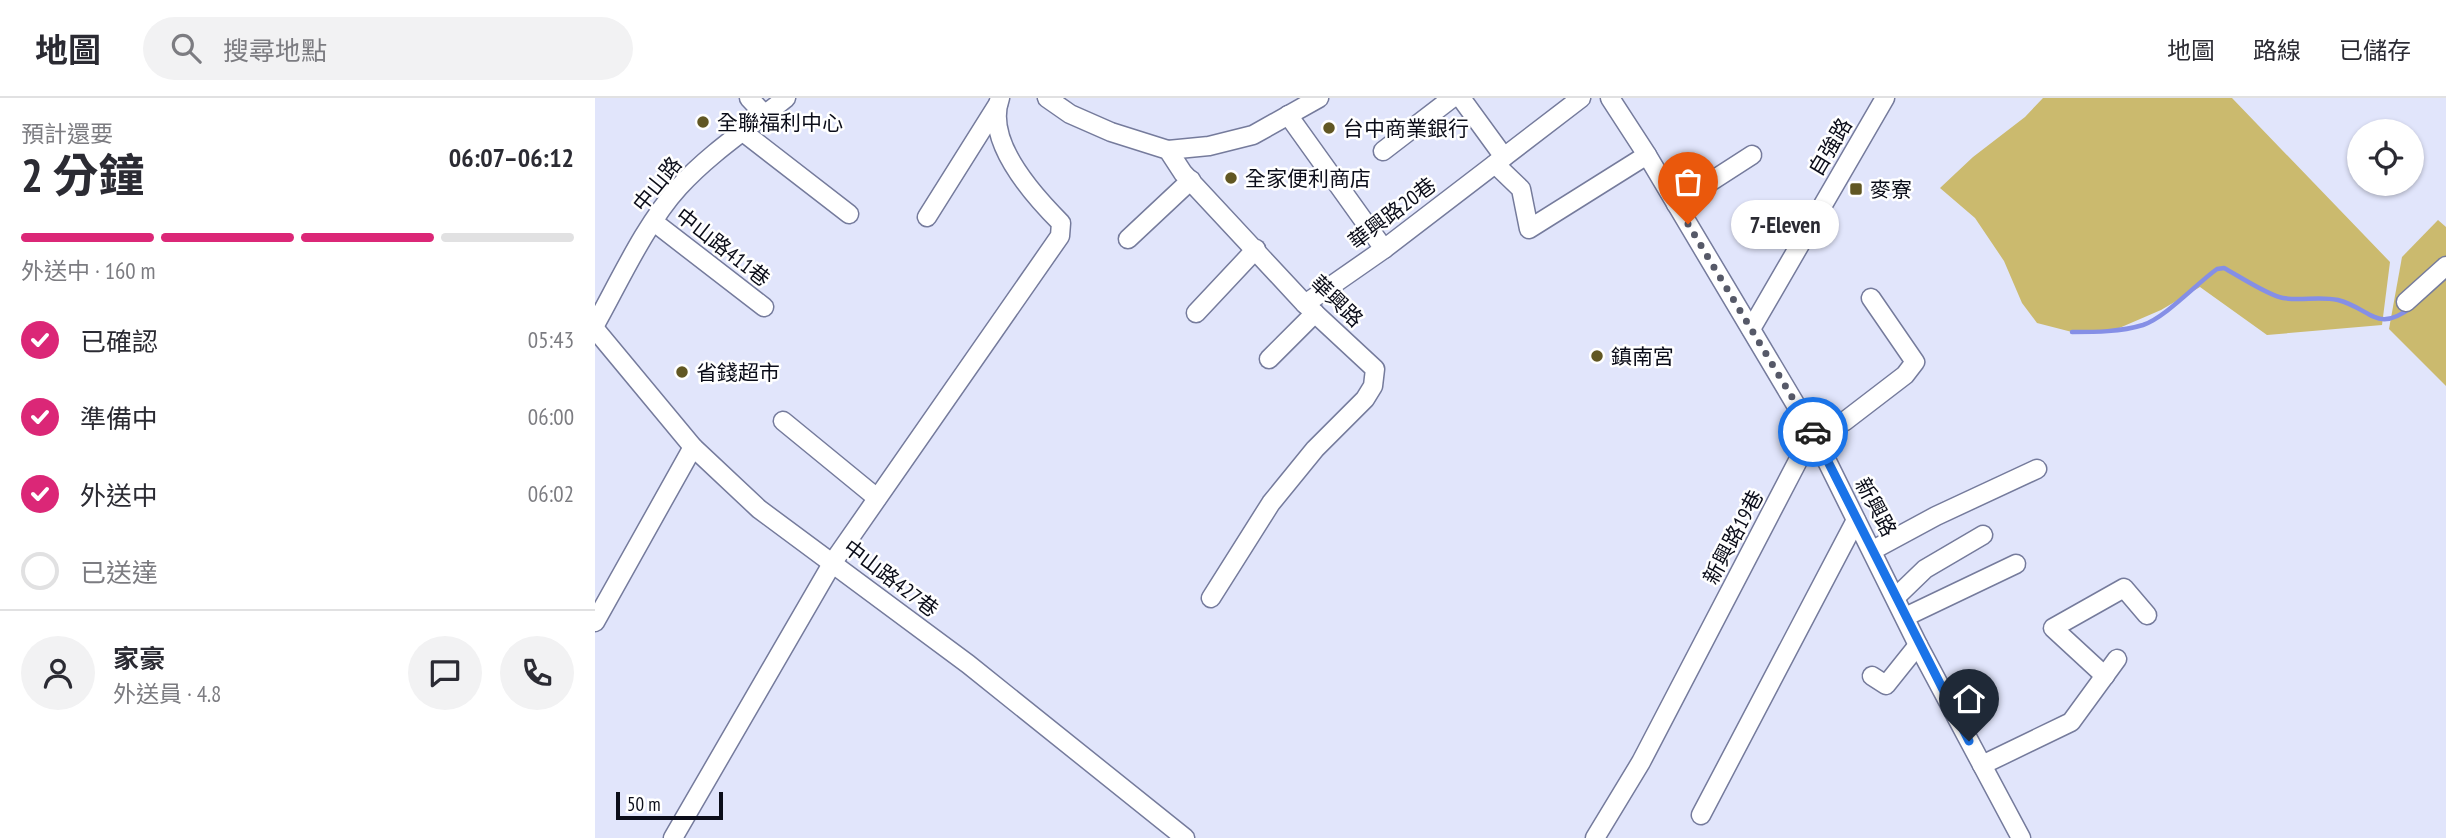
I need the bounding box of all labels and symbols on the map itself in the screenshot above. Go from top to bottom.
place label: 全聯福利中心 [717,109,843,136]
street label: 自強路 [1802,113,1858,181]
marker: 全聯福利中心 [695,114,711,130]
place label: 台中商業銀行 [1343,115,1469,142]
marker: 台中商業銀行 [1321,120,1337,136]
street label: 中山路 [627,151,687,217]
pin [1658,152,1718,224]
place label: 全家便利商店 [1245,165,1371,192]
marker: 全家便利商店 [1223,170,1239,186]
street label: 華興路20巷 [1343,171,1441,255]
place label: 麥寮 [1870,176,1912,203]
marker: 麥寮 [1848,181,1864,197]
callout: 7-Eleven [1730,200,1839,248]
street label: 中山路411巷 [670,202,776,292]
street label: 華興路 [1305,269,1369,333]
place label: 鎮南宮 [1611,343,1674,370]
marker: 鎮南宮 [1589,348,1605,364]
place label: 省錢超市 [696,359,780,386]
marker: 省錢超市 [674,364,690,380]
courier [1778,397,1848,467]
street label: 新興路 [1849,473,1903,541]
street label: 新興路19巷 [1697,485,1769,589]
street label: 中山路427巷 [838,533,944,623]
pin [1939,669,1999,741]
scale bar [616,789,723,821]

